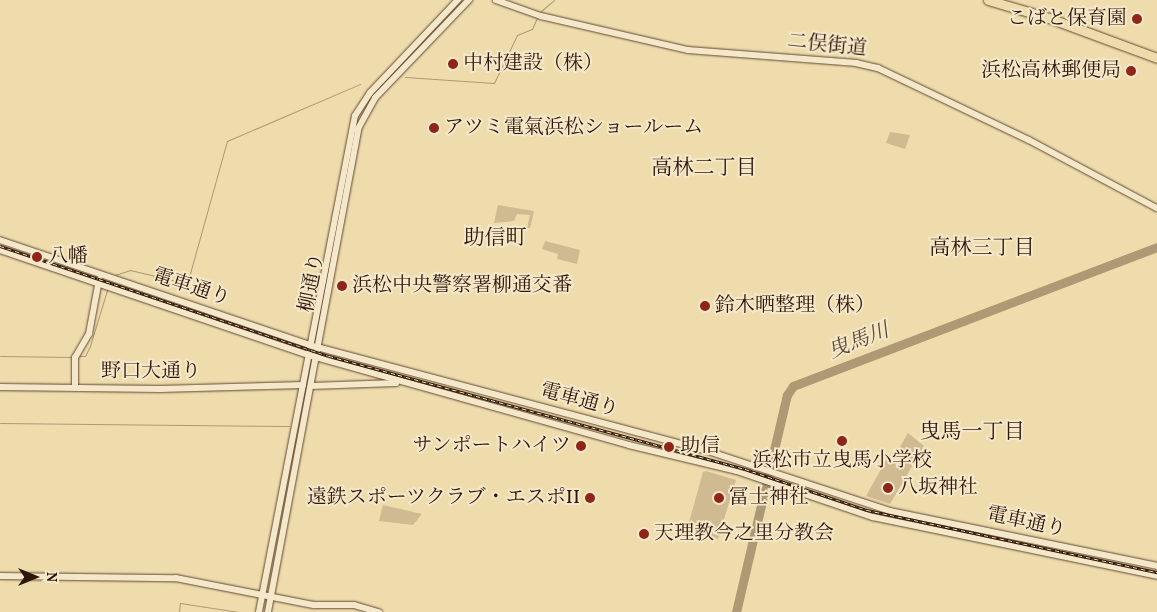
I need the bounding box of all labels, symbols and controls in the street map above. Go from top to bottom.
place label: こばと保育園 [1007,7,1127,31]
marker: こばと保育園 [1131,13,1143,25]
street label: 二俣街道 [786,30,868,62]
place label: 中村建設（株） [463,52,603,76]
marker: 中村建設（株） [447,58,459,70]
place label: 浜松高林郵便局 [981,59,1121,83]
marker: 浜松高林郵便局 [1125,65,1137,77]
place label: アツミ電氣浜松ショールーム [444,116,704,140]
marker: アツミ電氣浜松ショールーム [428,122,440,134]
district label: 高林二丁目 [652,156,756,182]
district label: 助信町 [464,226,526,252]
district label: 高林三丁目 [930,236,1034,262]
place label: 八幡 [48,245,88,269]
marker: 八幡 [30,250,44,264]
street label: 柳通り [295,251,331,315]
street label: 電車通り [149,264,233,312]
place label: 浜松中央警察署柳通交番 [352,274,572,298]
marker: 浜松中央警察署柳通交番 [336,280,348,292]
place label: 鈴木晒整理（株） [715,294,875,318]
marker: 鈴木晒整理（株） [699,300,711,312]
water label: 曳馬川 [825,319,893,365]
street label: 野口大通り [101,360,201,384]
street label: 電車通り [537,379,621,423]
district label: 曳馬一丁目 [920,420,1024,446]
place label: サンポートハイツ [411,434,571,458]
place label: 助信 [680,435,720,459]
marker: 浜松市立曳馬小学校 [836,435,848,447]
marker: サンポートハイツ [575,440,587,452]
marker: 助信 [662,440,676,454]
place label: 浜松市立曳馬小学校 [752,449,932,473]
place label: 八坂神社 [898,476,978,500]
marker: 八坂神社 [882,482,894,494]
place label: 遠鉄スポーツクラブ・エスポII [306,486,580,510]
place label: 冨士神社 [729,486,809,510]
marker: 遠鉄スポーツクラブ・エスポII [584,492,596,504]
marker: 冨士神社 [713,492,725,504]
street label: 電車通り [984,503,1068,543]
place label: 天理教今之里分教会 [654,522,834,546]
marker: 天理教今之里分教会 [638,528,650,540]
north arrow [10,552,60,602]
text: N [41,572,60,582]

